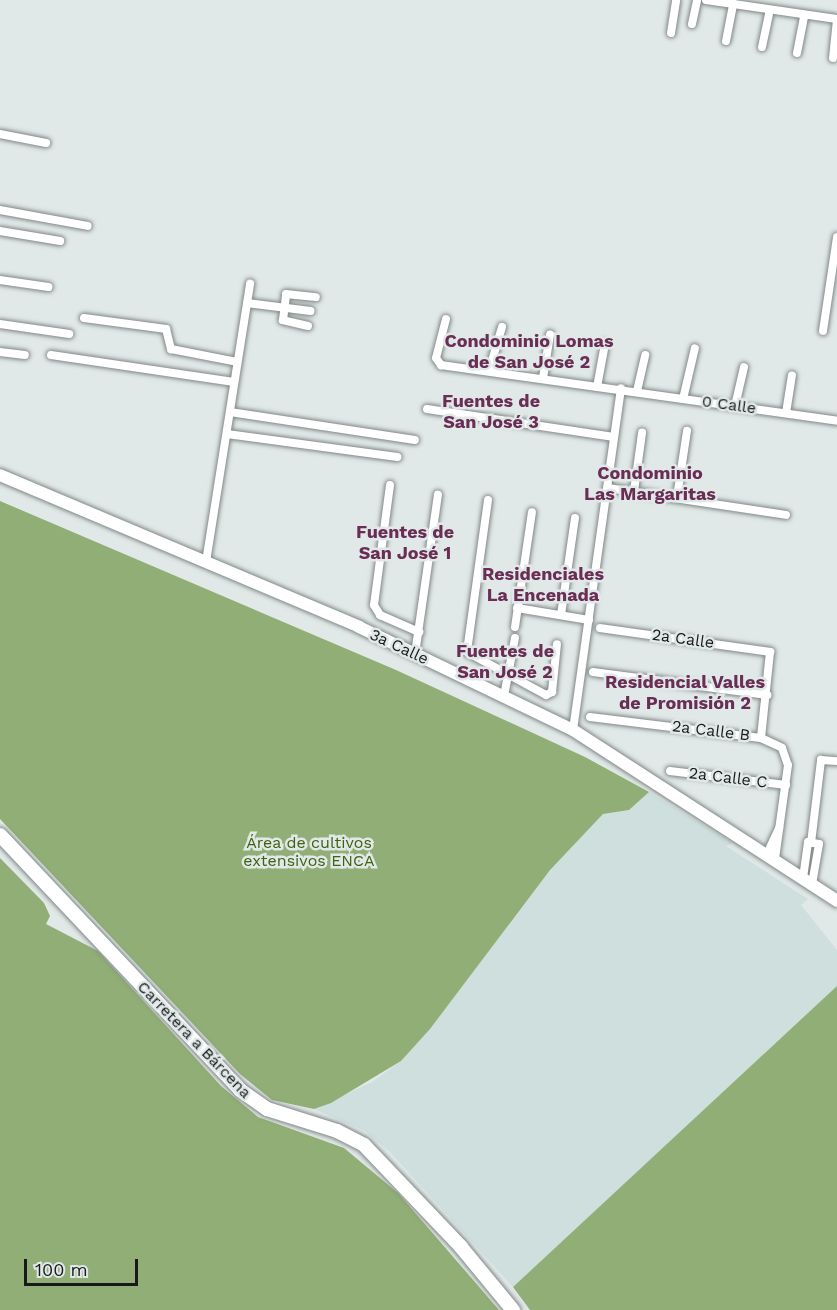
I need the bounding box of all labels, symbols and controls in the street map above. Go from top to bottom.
district label: Condominio Lomas de San José 2 [444,331,614,374]
district label: Fuentes de San José 3 [442,391,540,434]
street label: 0 Calle [701,392,757,418]
district label: Condominio Las Margaritas [584,463,716,506]
district label: Fuentes de San José 1 [356,522,454,564]
district label: Residenciales La Encenada [482,564,604,606]
street label: 3a Calle [366,625,432,669]
street label: 2a Calle [651,625,715,653]
district label: Fuentes de San José 2 [456,641,554,684]
district label: Residencial Valles de Promisión 2 [605,672,765,714]
street label: 2a Calle B [671,717,751,745]
street label: 2a Calle C [687,764,769,792]
park label: Área de cultivos extensivos ENCA [243,833,375,871]
street label: Carretera a Bárcena [133,977,255,1103]
scale bar [27,1247,141,1285]
text: 100 m [35,1259,88,1280]

